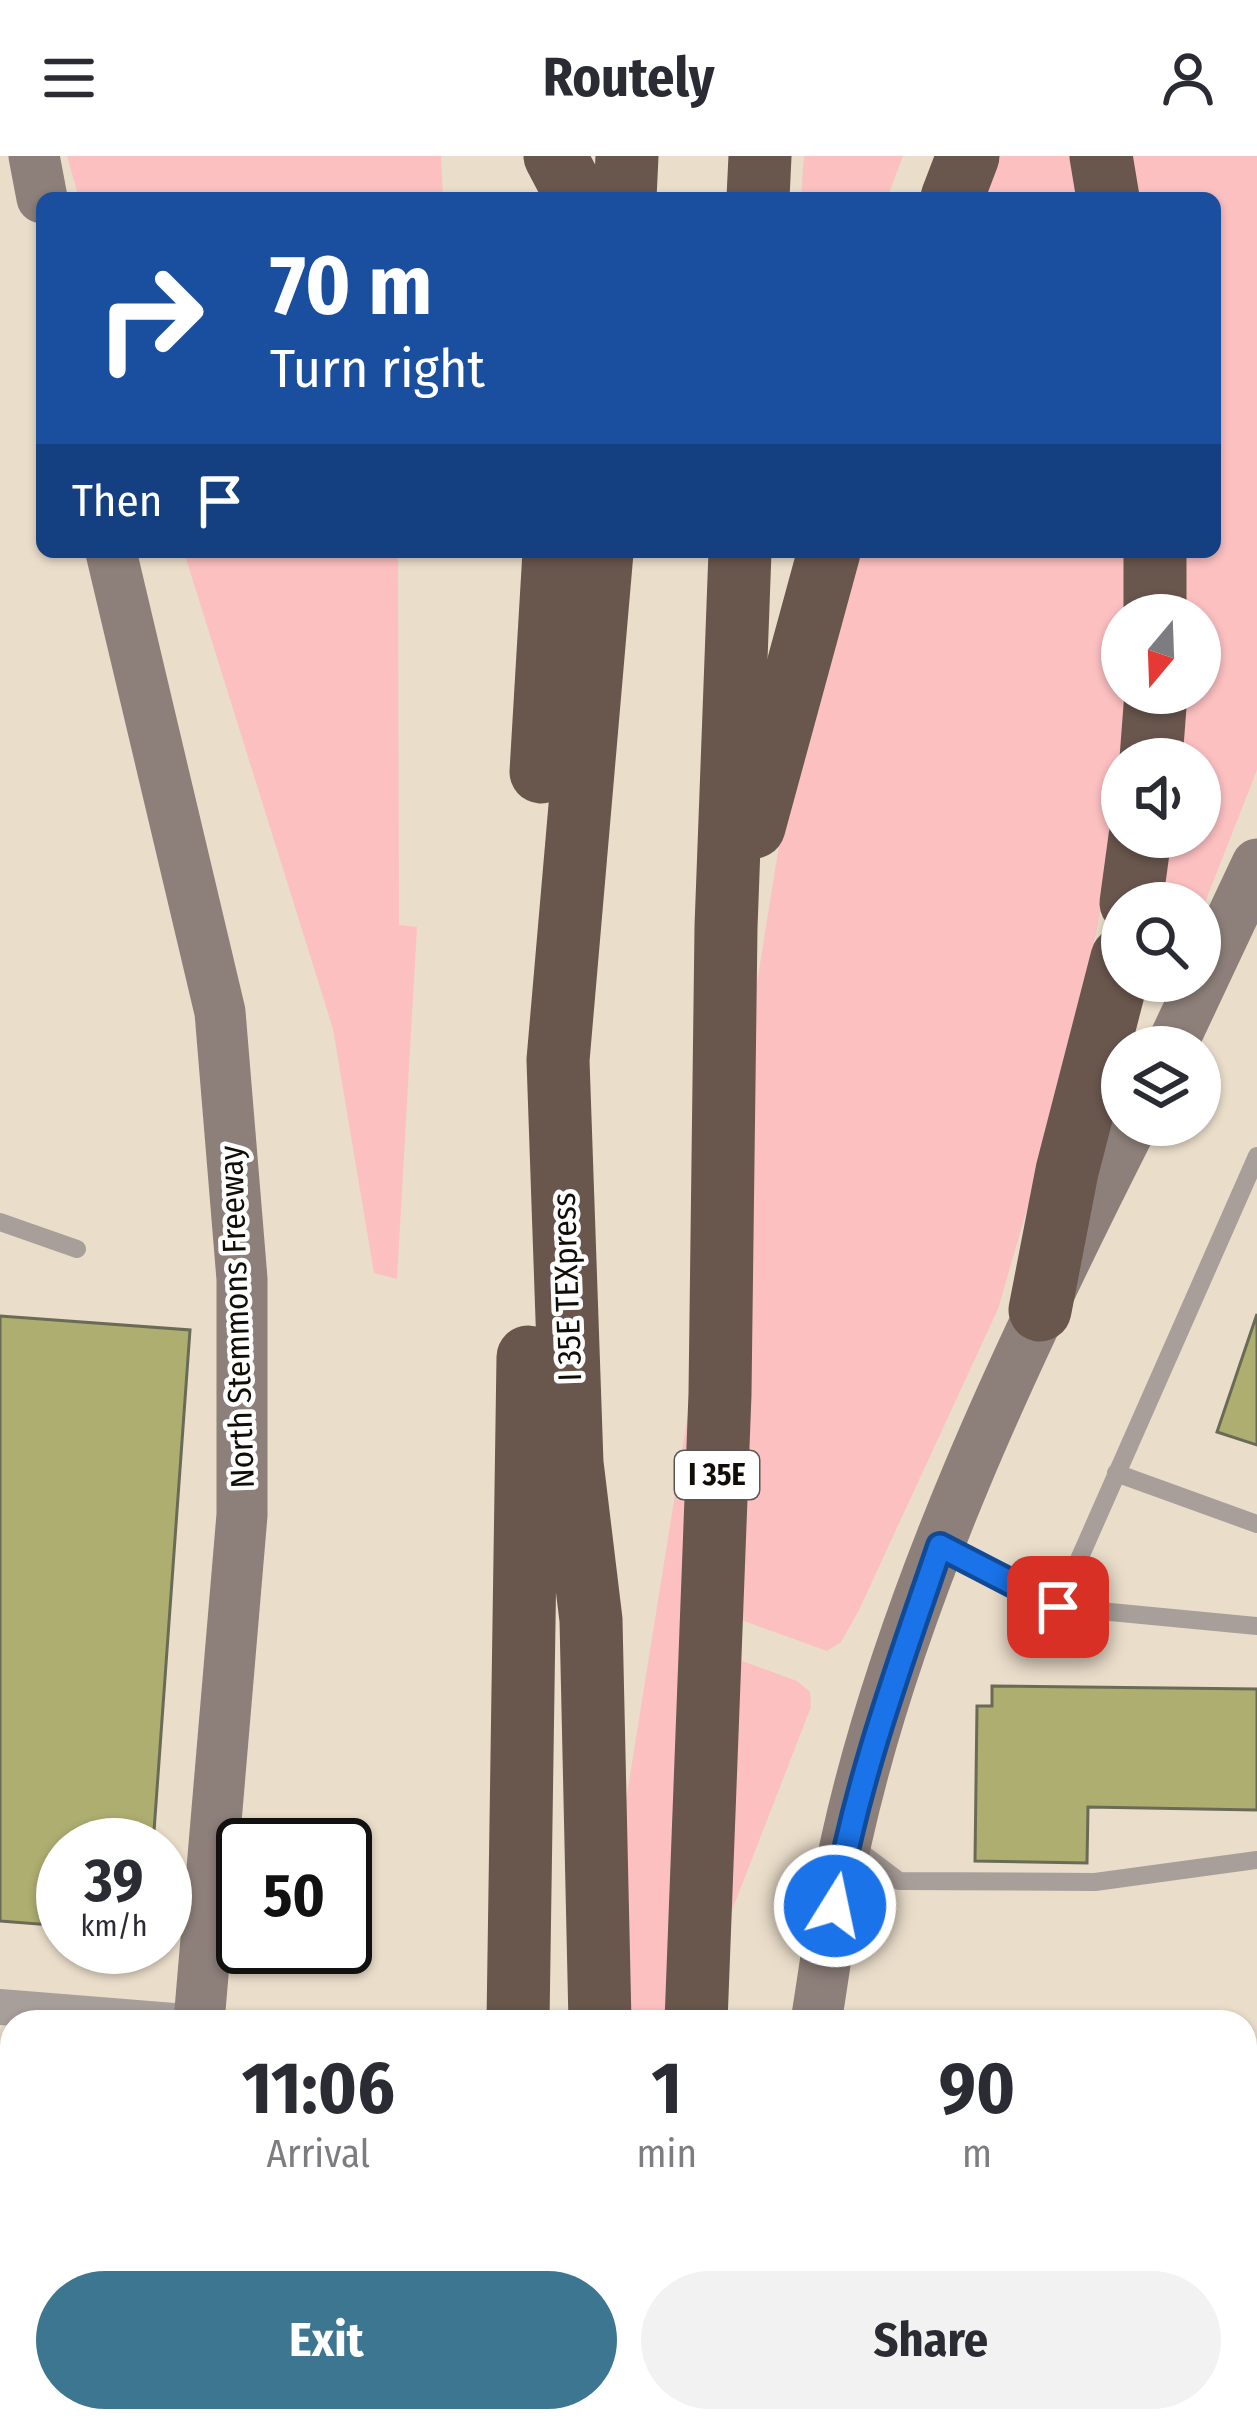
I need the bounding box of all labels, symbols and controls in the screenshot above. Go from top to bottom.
icon: menu [36,45,102,111]
icon: person [1155,45,1221,111]
text: Routely [543,46,714,110]
text: 70 m [270,235,432,336]
icon: right [72,240,228,396]
text: Turn right [270,337,485,401]
icon: arrive [187,468,253,534]
text: Then [72,474,163,528]
north arrow [1101,594,1221,714]
map controls [1101,594,1221,1146]
button: sound [1101,738,1221,858]
button: search [1101,882,1221,1002]
button: layers [1101,1026,1221,1146]
street label: North Stemmons Freeway [211,1144,263,1489]
street label: I 35E TEXpress [544,1192,590,1382]
road number: I 35E [675,1451,759,1499]
pin [1007,1556,1109,1658]
icon: arrive [1025,1574,1091,1640]
speed limit sign: 50 [216,1818,372,1974]
position arrow [772,1843,898,1969]
text: 39 [85,1845,143,1917]
text: km/h [81,1908,147,1944]
text: 11:06 [242,2046,395,2132]
text: 1 [652,2046,682,2132]
text: 90 [939,2046,1015,2132]
text: Arrival [267,2131,370,2177]
text: min [637,2131,697,2177]
text: m [962,2131,992,2177]
button: Exit [36,2271,617,2409]
button: Share [641,2271,1221,2409]

